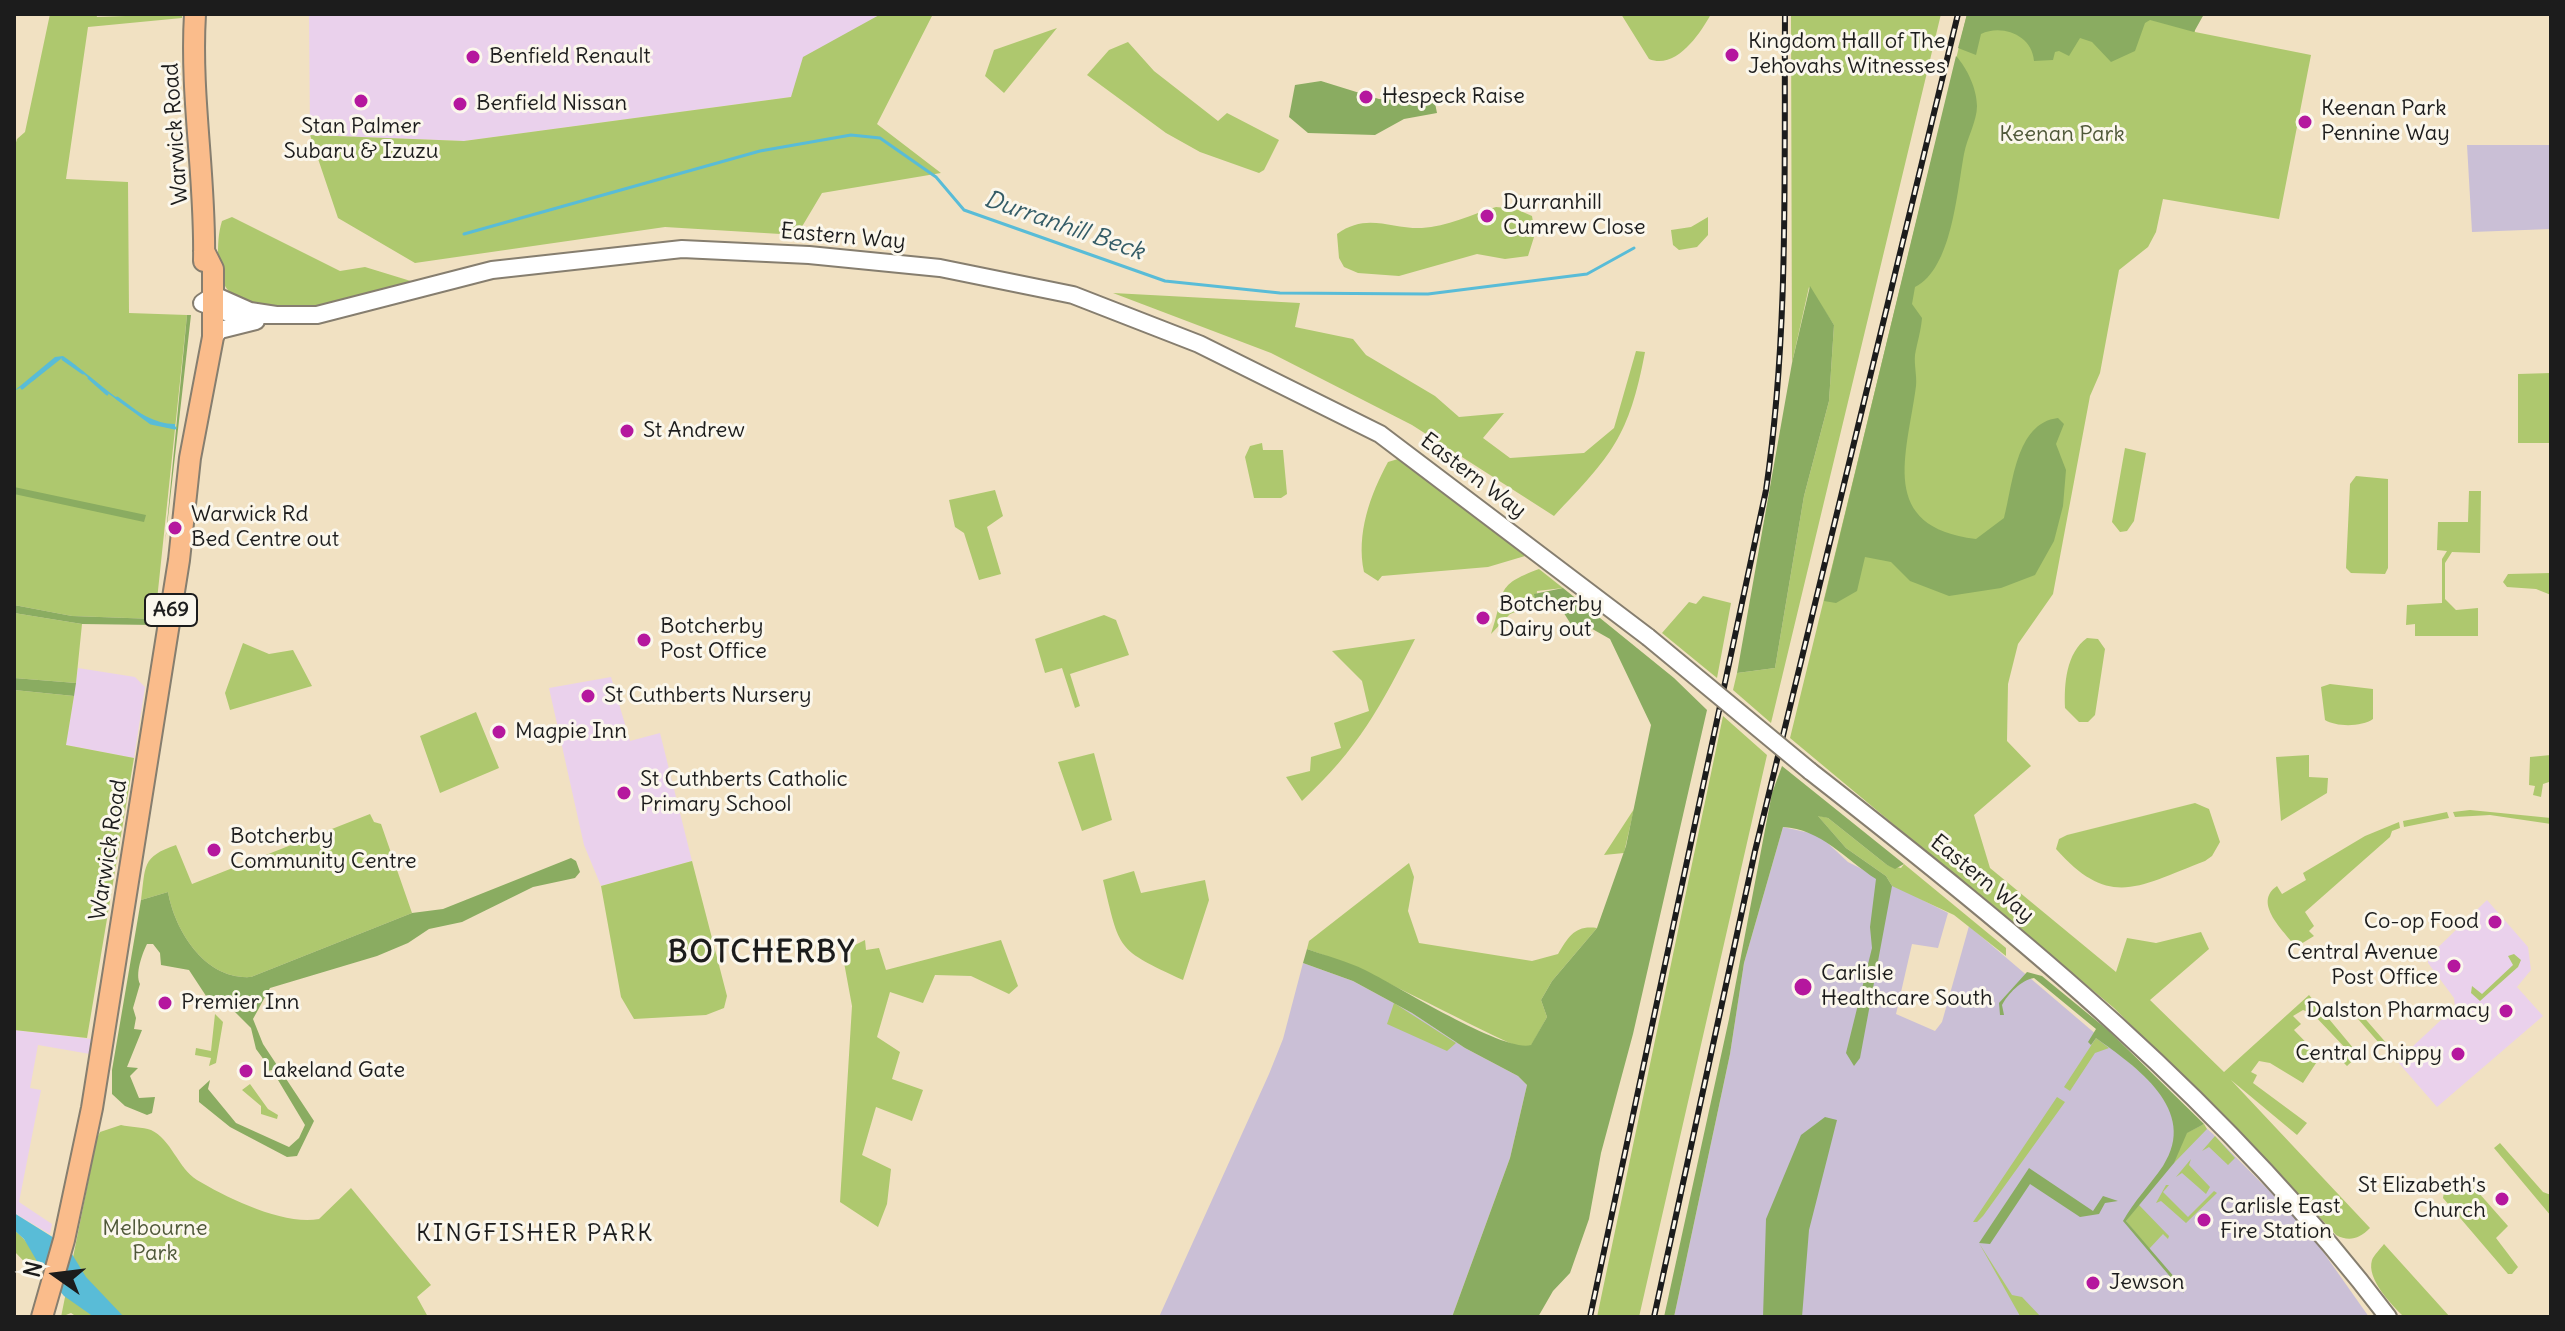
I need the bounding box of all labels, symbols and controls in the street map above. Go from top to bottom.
place label: Kingdom Hall of The Jehovahs Witnesses [1748,29,1946,80]
place label: Benfield Renault [489,44,651,70]
marker: Kingdom Hall of The Jehovahs Witnesses [1723,46,1741,64]
marker: Benfield Renault [464,48,482,66]
street label: Warwick Road [158,62,194,206]
place label: Hespeck Raise [1382,84,1525,110]
marker: Hespeck Raise [1357,88,1375,106]
place label: Benfield Nissan [476,91,627,117]
marker: Stan Palmer Subaru & Izuzu [352,92,370,110]
marker: Benfield Nissan [451,95,469,113]
place label: Keenan Park Pennine Way [2321,96,2450,148]
marker: Keenan Park Pennine Way [2296,113,2314,131]
place label: Stan Palmer Subaru & Izuzu [283,114,439,166]
park label: Keenan Park [1999,122,2125,148]
water label: Durranhill Beck [980,185,1148,267]
place label: Durranhill Cumrew Close [1503,190,1646,242]
marker: Durranhill Cumrew Close [1478,207,1496,225]
street label: Eastern Way [779,218,907,256]
place label: St Andrew [643,418,745,444]
marker: St Andrew [618,422,636,440]
street label: Eastern Way [1415,428,1531,524]
place label: Warwick Rd Bed Centre out [191,502,339,554]
marker: Warwick Rd Bed Centre out [166,519,184,537]
place label: Botcherby Dairy out [1499,592,1602,644]
road number: A69 [145,594,197,626]
marker: Botcherby Dairy out [1474,609,1492,627]
place label: Botcherby Post Office [660,614,767,666]
marker: Botcherby Post Office [635,631,653,649]
place label: St Cuthberts Nursery [604,683,811,709]
marker: St Cuthberts Nursery [579,687,597,705]
place label: Magpie Inn [515,719,627,745]
marker: Magpie Inn [490,723,508,741]
place label: St Cuthberts Catholic Primary School [640,767,848,818]
street label: Warwick Road [85,778,133,922]
marker: St Cuthberts Catholic Primary School [615,784,633,802]
place label: Botcherby Community Centre [230,824,417,876]
street label: Eastern Way [1925,829,2039,929]
marker: Botcherby Community Centre [205,841,223,859]
place label: Co-op Food [2364,909,2479,935]
marker: Co-op Food [2486,913,2504,931]
district label: BOTCHERBY [668,935,856,971]
place label: Central Avenue Post Office [2287,940,2438,992]
marker: Central Avenue Post Office [2445,957,2463,975]
place label: Carlisle Healthcare South [1821,961,1993,1012]
marker: Carlisle Healthcare South [1792,976,1814,998]
place label: Premier Inn [181,990,300,1016]
marker: Premier Inn [156,994,174,1012]
place label: Dalston Pharmacy [2306,998,2490,1024]
marker: Dalston Pharmacy [2497,1002,2515,1020]
place label: Central Chippy [2295,1041,2442,1067]
marker: Central Chippy [2449,1045,2467,1063]
place label: Lakeland Gate [262,1058,405,1084]
marker: Lakeland Gate [237,1062,255,1080]
place label: St Elizabeth's Church [2358,1173,2486,1224]
marker: St Elizabeth's Church [2493,1190,2511,1208]
place label: Carlisle East Fire Station [2220,1194,2340,1246]
marker: Carlisle East Fire Station [2195,1211,2213,1229]
park label: Melbourne Park [102,1216,208,1268]
district label: KINGFISHER PARK [416,1220,654,1248]
north arrow [16,1235,96,1315]
text: N [17,1258,48,1280]
place label: Jewson [2109,1270,2184,1296]
marker: Jewson [2084,1274,2102,1292]

